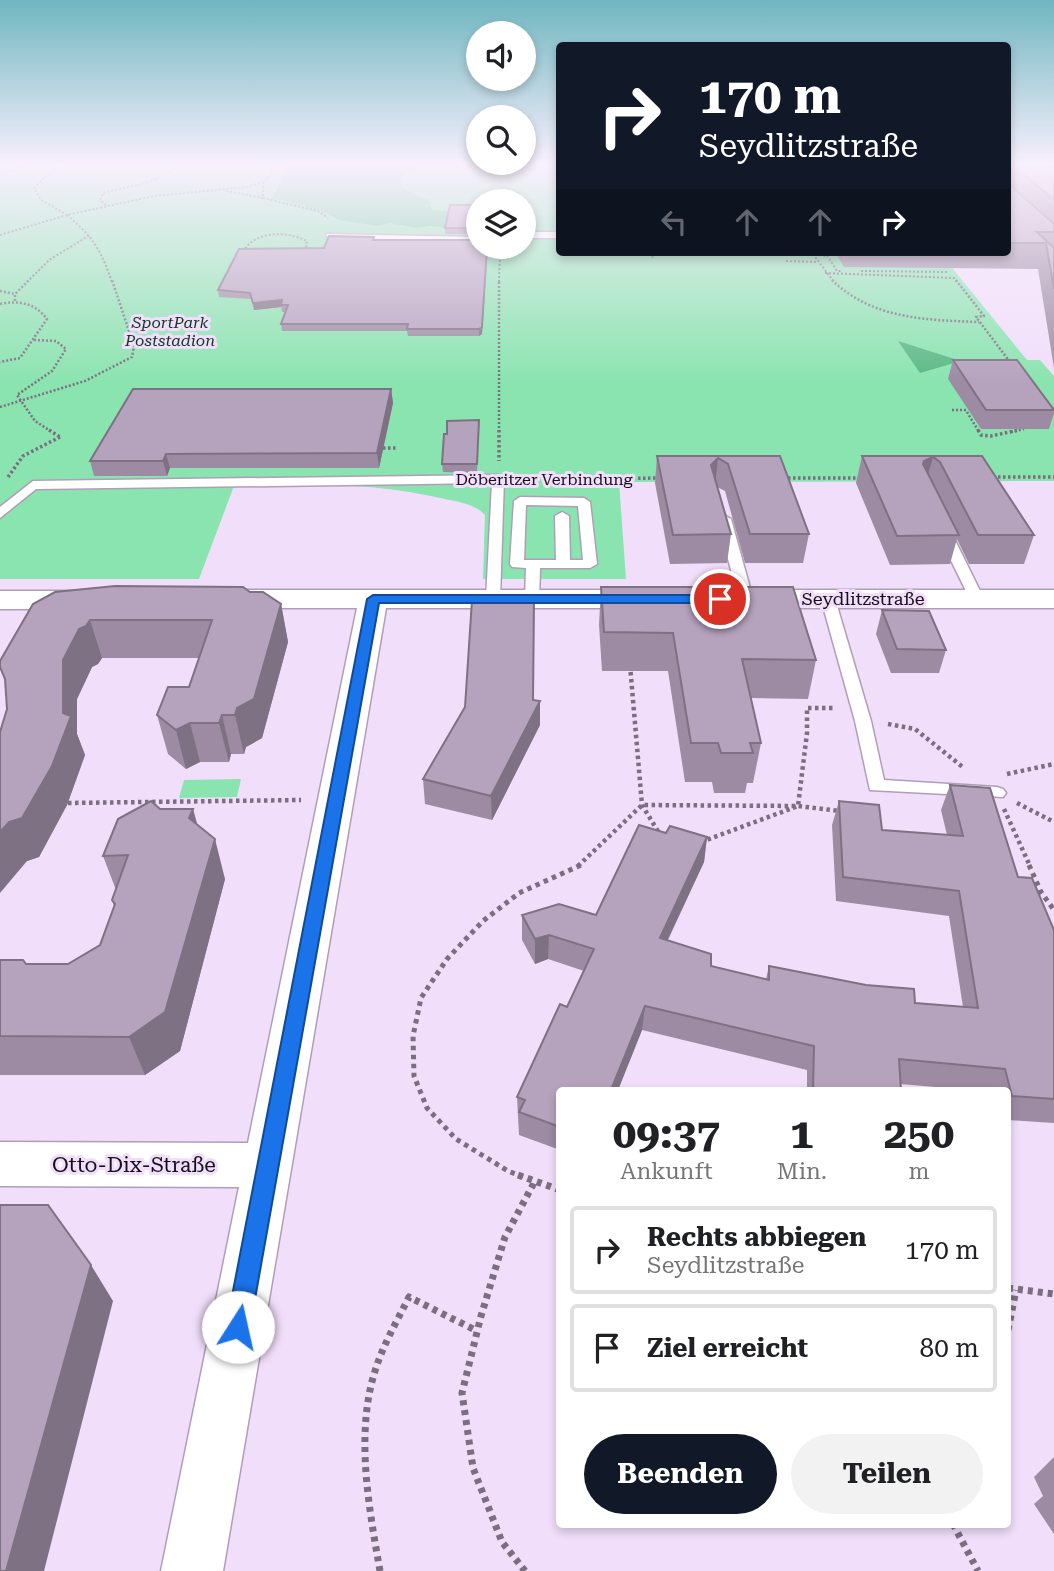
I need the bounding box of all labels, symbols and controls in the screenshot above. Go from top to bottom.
map controls [466,21,536,259]
button: sound [466,21,536,91]
text: 170 m [699,68,841,125]
icon: right [584,70,675,161]
button: search [466,105,536,175]
text: Seydlitzstraße [699,127,918,165]
button: layers [466,189,536,259]
icon: left [655,203,693,241]
icon: ahead [728,203,766,241]
icon: ahead [801,203,839,241]
icon: right [874,203,912,241]
park label: SportPark Poststadion [124,313,215,350]
street label: Döberitzer Verbindung [455,470,633,489]
pin [690,569,750,629]
icon: arrive [701,580,739,618]
street label: Seydlitzstraße [801,588,925,609]
text: 09:37 [613,1109,720,1158]
text: 1 [790,1109,814,1158]
text: 250 [884,1109,954,1158]
street label: Otto-Dix-Straße [52,1153,216,1177]
text: Ankunft [620,1158,712,1185]
text: Min. [777,1158,827,1185]
text: m [908,1158,929,1185]
text: Rechts abbiegen [647,1222,866,1252]
icon: right [588,1231,626,1269]
text: 170 m [905,1235,979,1265]
text: Seydlitzstraße [647,1252,804,1279]
position arrow [201,1290,275,1364]
icon: arrive [588,1329,626,1367]
text: Ziel erreicht [647,1333,808,1363]
text: 80 m [920,1333,979,1363]
button: Beenden [584,1434,777,1514]
button: Teilen [791,1434,983,1514]

